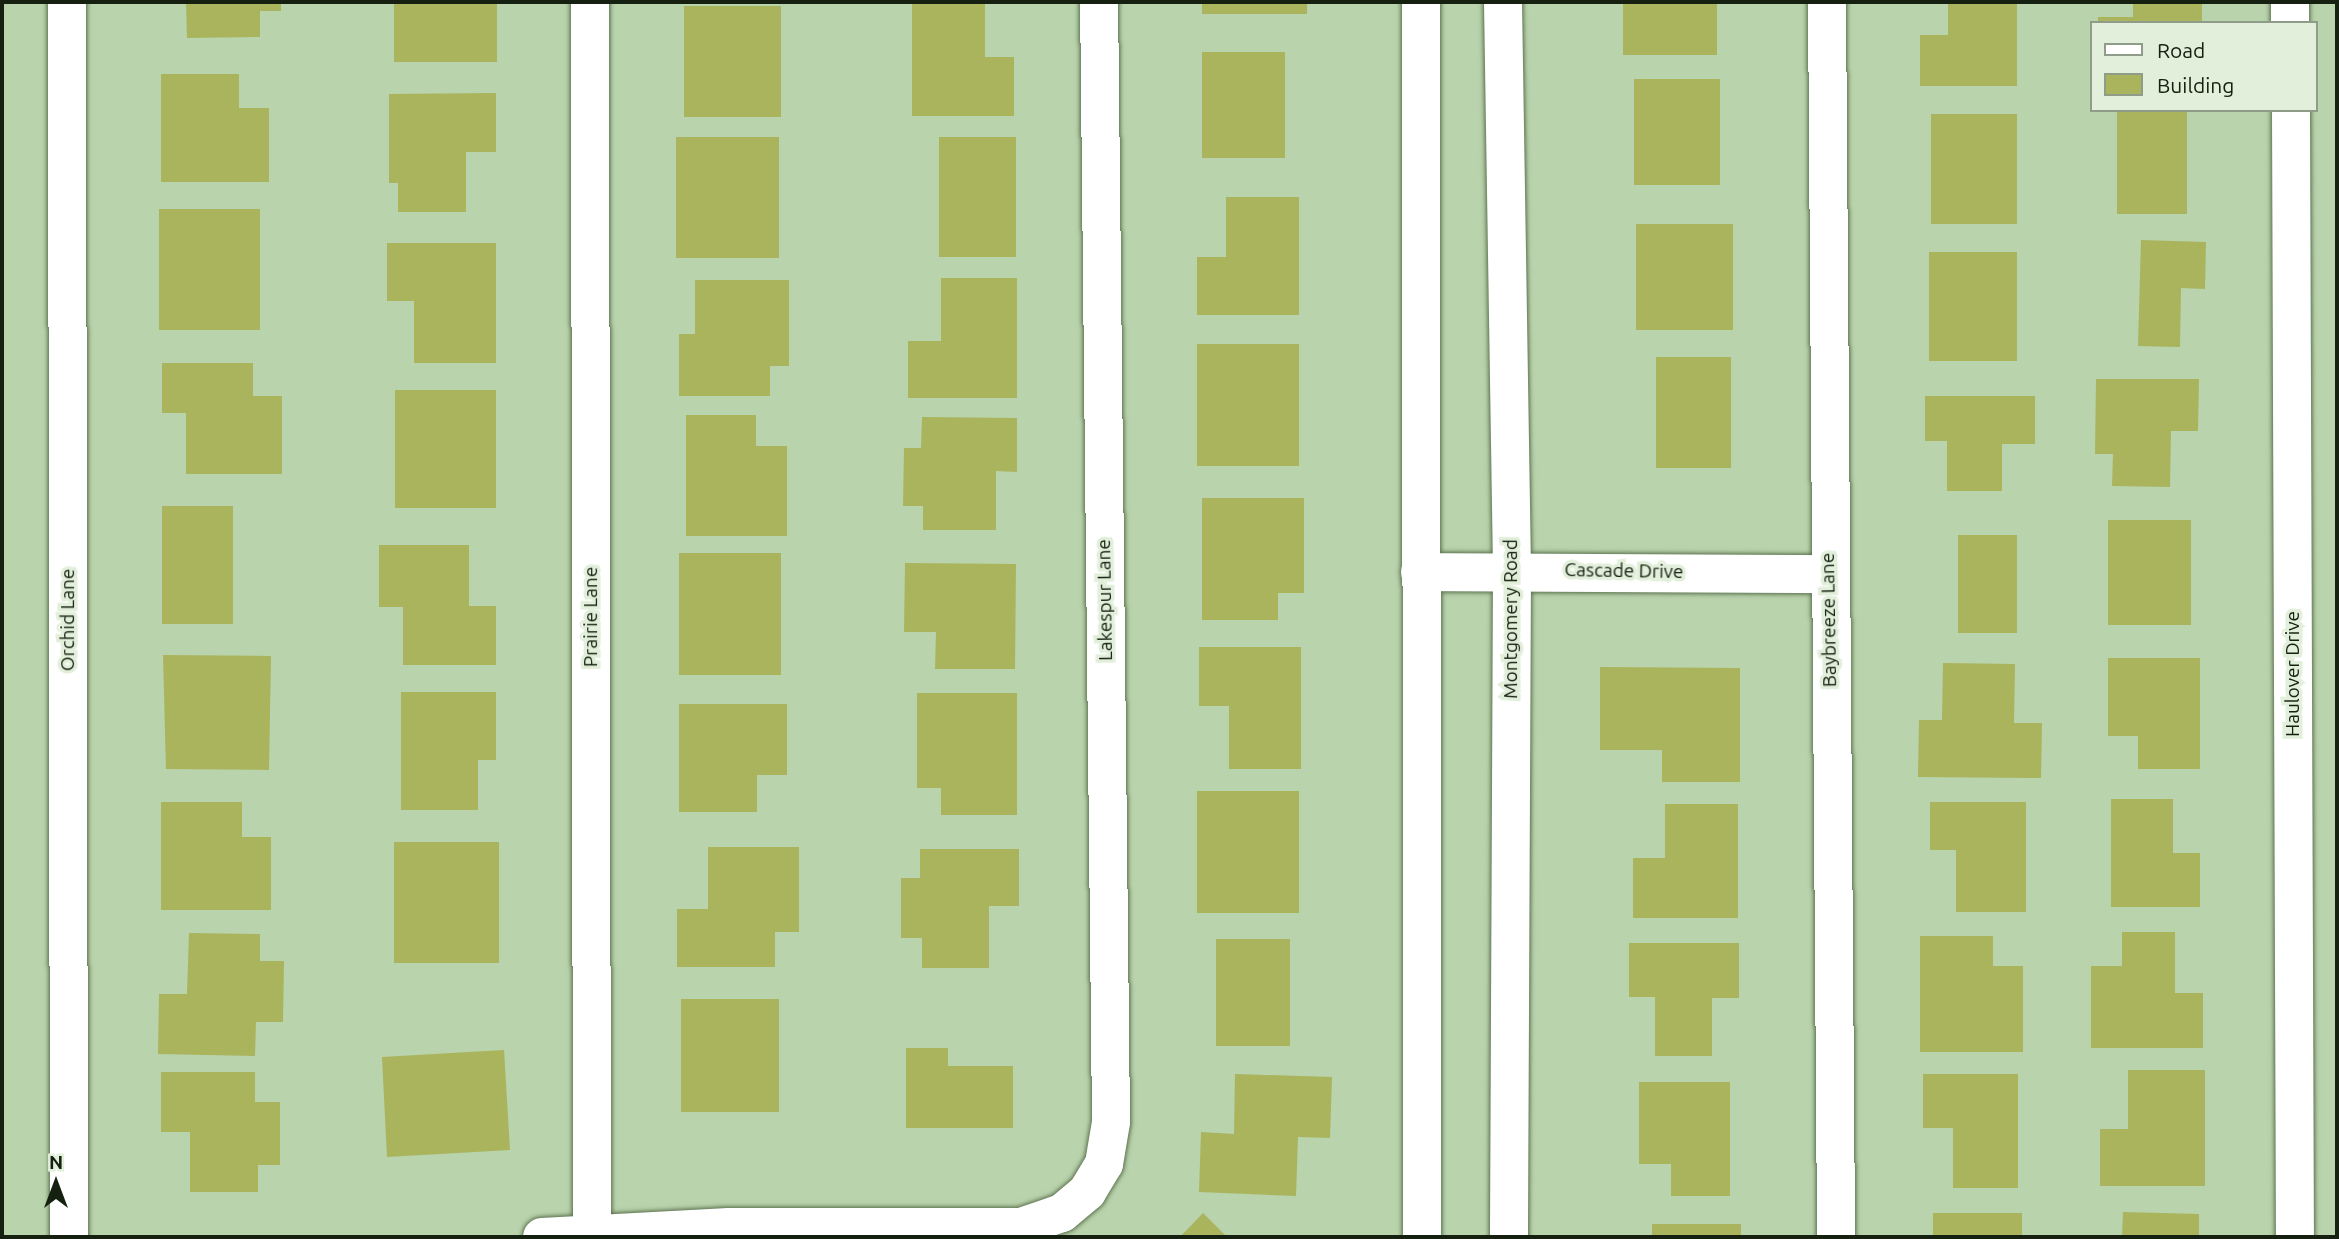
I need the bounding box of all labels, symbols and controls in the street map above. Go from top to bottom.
legend [2090,21,2318,112]
text: Road [2157,38,2205,62]
text: Building [2157,73,2234,97]
street label: Lakespur Lane [1093,539,1117,661]
street label: Montgomery Road [1500,539,1522,699]
street label: Baybreeze Lane [1816,553,1842,687]
street label: Cascade Drive [1564,559,1684,583]
street label: Prairie Lane [580,567,602,667]
street label: Orchid Lane [57,569,79,671]
street label: Haulover Drive [2282,611,2304,737]
north arrow [21,1148,91,1218]
text: N [49,1151,63,1173]

